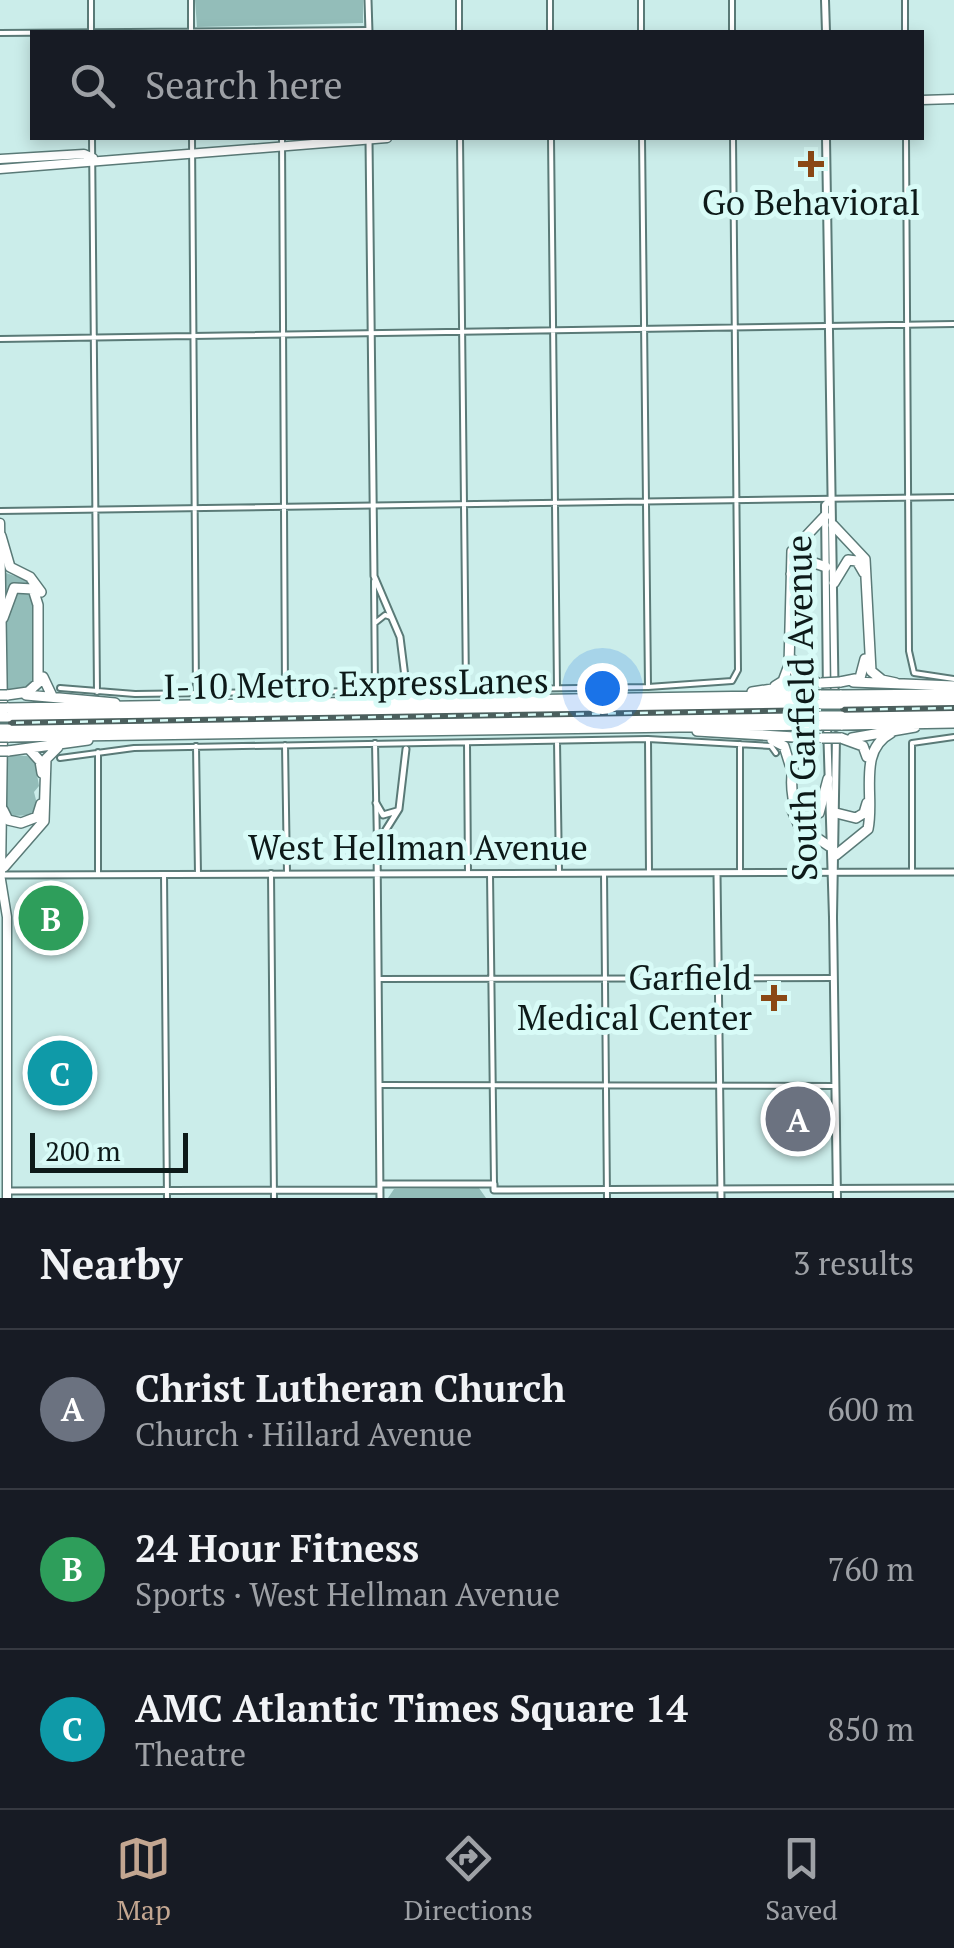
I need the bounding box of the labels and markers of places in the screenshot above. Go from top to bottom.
marker: Go Behavioral [798,151,824,177]
place label: Go Behavioral [702,179,920,225]
pin: B [18,880,84,956]
place label: Garfield Medical Center [517,954,753,1040]
marker: Garfield Medical Center [761,985,787,1011]
pin: C [28,1036,92,1110]
pin: A [766,1082,830,1156]

